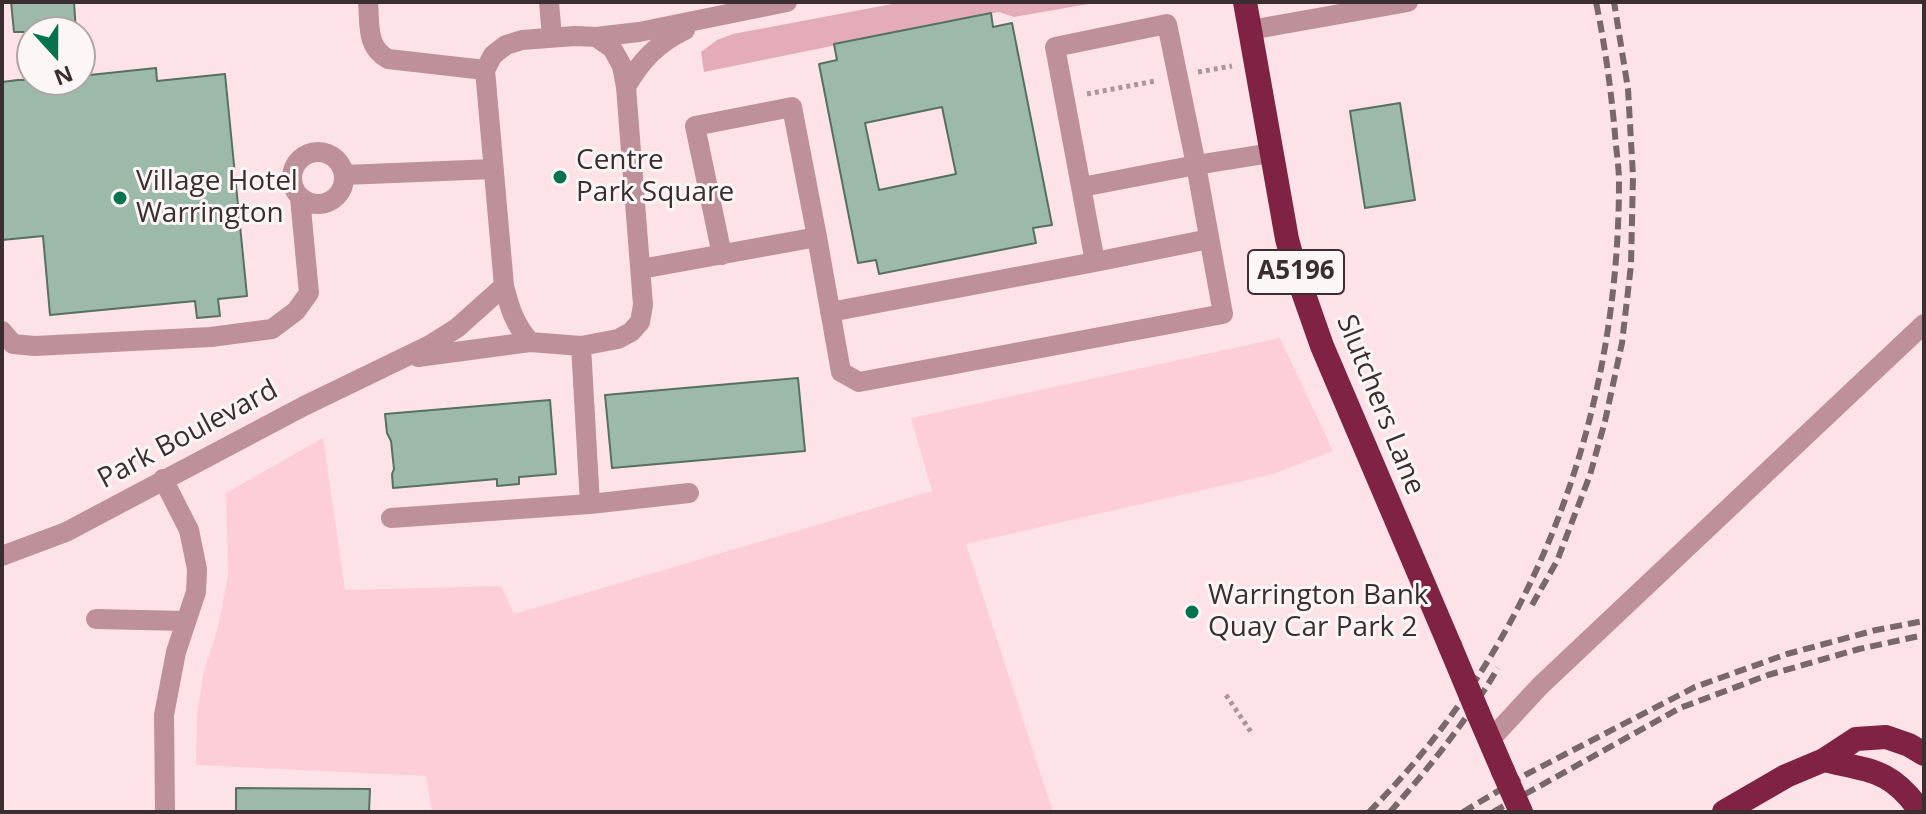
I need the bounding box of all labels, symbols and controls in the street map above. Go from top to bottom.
north arrow [16,16,96,96]
text: N [50,59,78,94]
place label: Centre Park Square [576,144,734,210]
place label: Village Hotel Warrington [136,165,298,231]
marker: Centre Park Square [551,168,569,186]
marker: Village Hotel Warrington [111,189,129,207]
road number: A5196 [1248,250,1344,294]
street label: Slutchers Lane [1329,310,1431,500]
street label: Park Boulevard [92,373,284,497]
place label: Warrington Bank Quay Car Park 2 [1208,579,1429,645]
marker: Warrington Bank Quay Car Park 2 [1183,603,1201,621]

